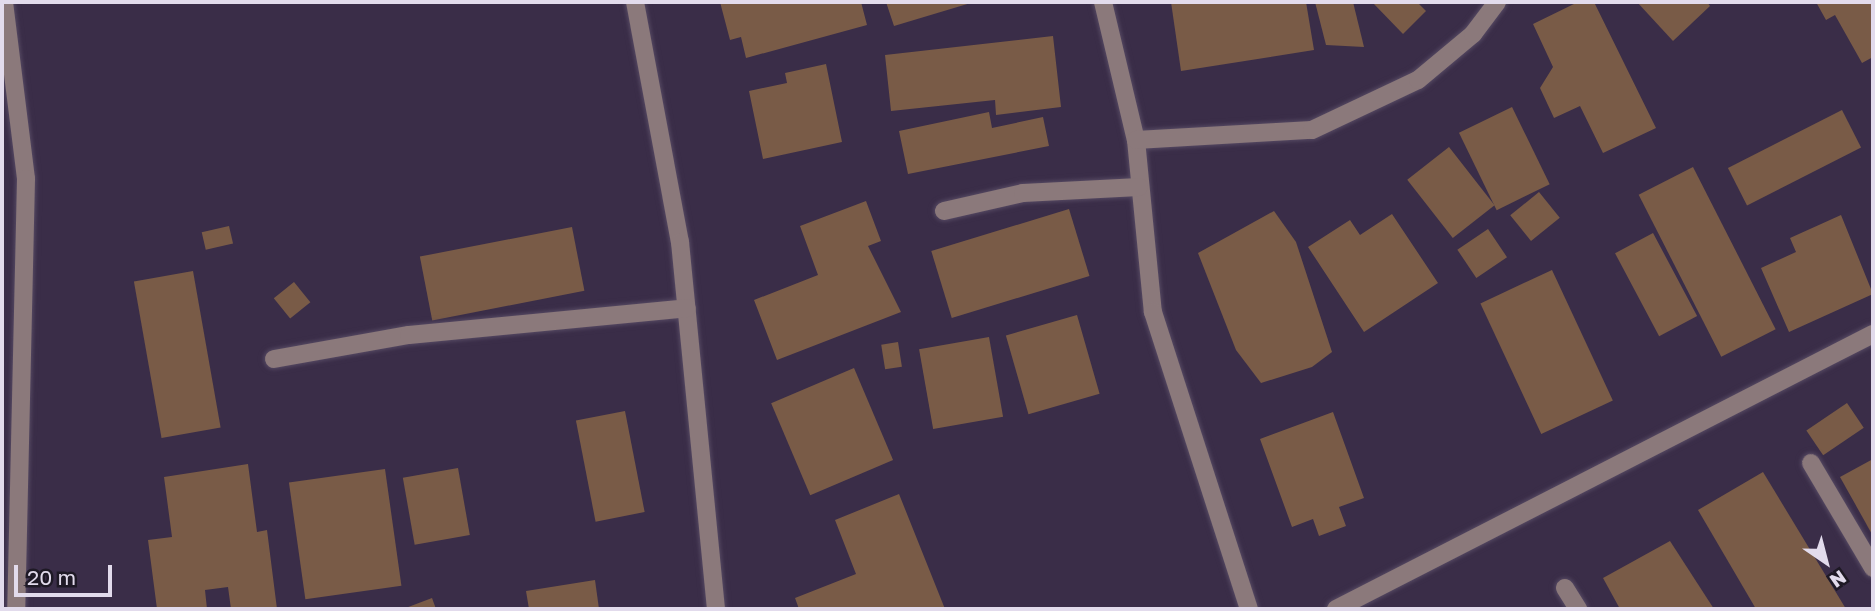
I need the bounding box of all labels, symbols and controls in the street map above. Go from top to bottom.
north arrow [1791,527,1861,597]
scale bar [18,552,116,596]
text: 20 m [27,564,76,590]
text: N [1826,566,1851,593]

